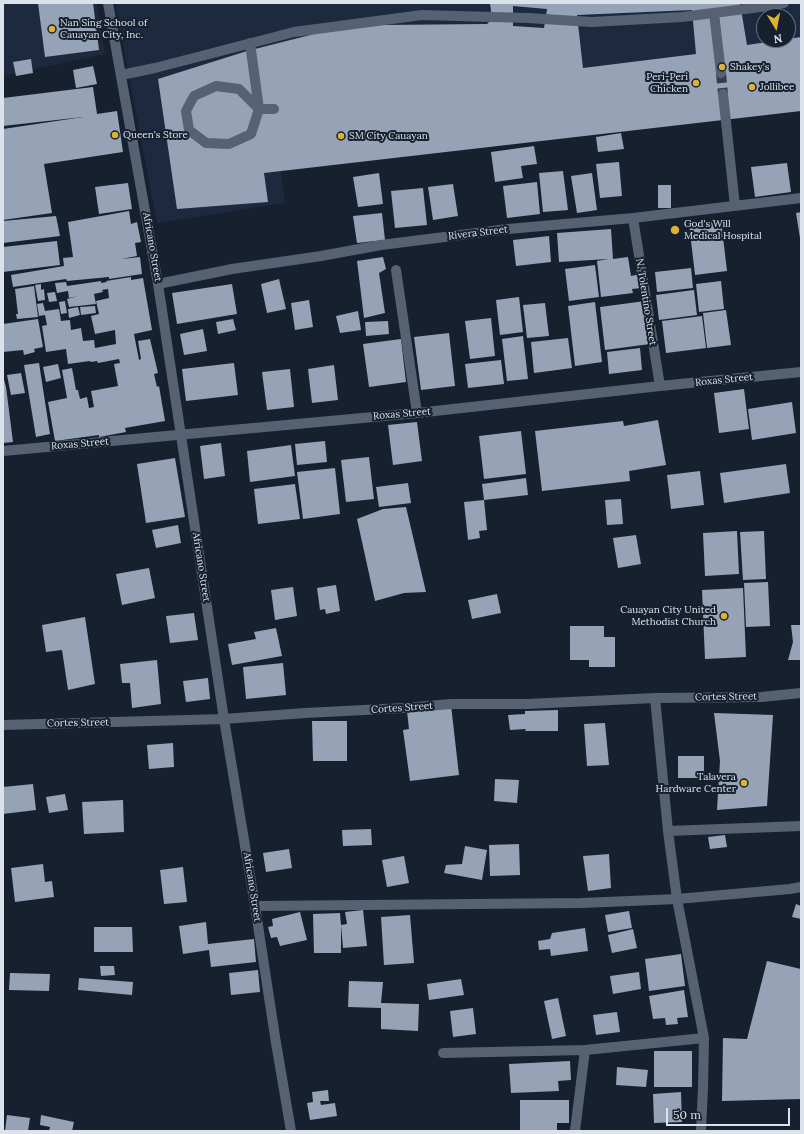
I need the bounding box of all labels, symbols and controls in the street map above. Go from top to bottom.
north arrow [756,8,796,48]
place label: Nan Sing School of Cauayan City, Inc. [60,17,147,40]
marker: Nan Sing School of Cauayan City, Inc. [47,24,57,34]
text: N [773,31,783,46]
place label: Shakey's [730,61,769,73]
marker: Shakey's [717,62,727,72]
place label: Peri-Peri Chicken [646,71,688,94]
marker: Peri-Peri Chicken [691,78,701,88]
place label: Jollibee [760,81,794,93]
marker: Jollibee [747,82,757,92]
place label: Queen's Store [123,129,188,141]
marker: Queen's Store [110,130,120,140]
place label: SM City Cauayan [349,130,428,142]
marker: SM City Cauayan [336,131,346,141]
street label: Africano Street [140,211,164,283]
place label: God's Will Medical Hospital [684,218,762,242]
street label: Rivera Street [448,223,508,243]
marker: God's Will Medical Hospital [669,224,681,236]
street label: N. Tolentino Street [633,258,659,346]
street label: Roxas Street [694,371,754,389]
street label: Roxas Street [373,405,431,423]
street label: Roxas Street [51,435,109,453]
street label: Africano Street [190,531,212,603]
place label: Cauayan City United Methodist Church [620,604,716,628]
marker: Cauayan City United Methodist Church [719,611,729,621]
street label: Cortes Street [695,690,757,704]
street label: Cortes Street [371,700,433,716]
street label: Cortes Street [47,716,109,730]
place label: Talavera Hardware Center [656,771,736,794]
marker: Talavera Hardware Center [739,778,749,788]
street label: Africano Street [241,851,263,923]
scale bar [668,1100,792,1126]
text: 50 m [673,1107,701,1122]

